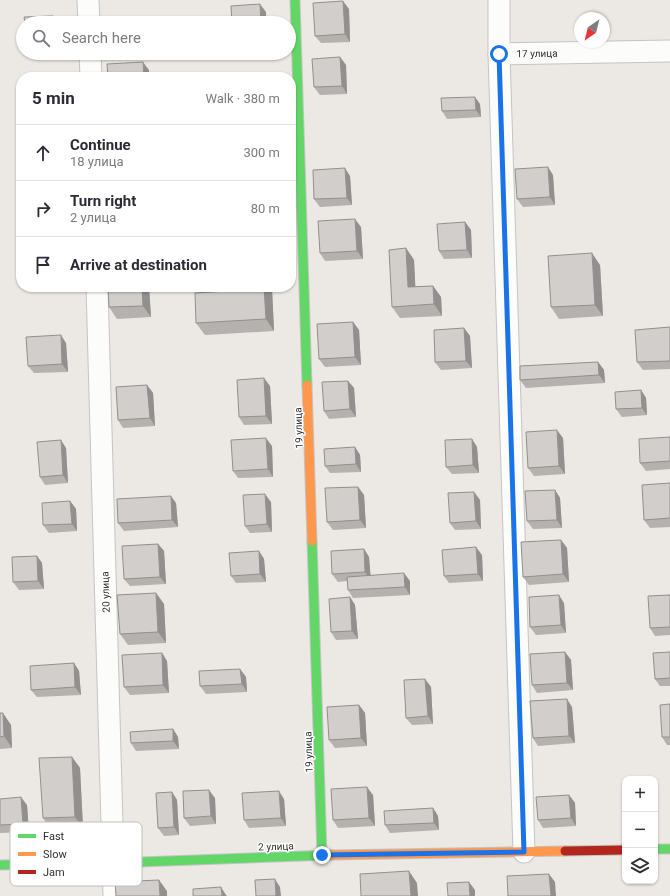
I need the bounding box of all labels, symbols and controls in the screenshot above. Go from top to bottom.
north arrow [574,12,610,48]
search box [16,16,296,60]
icon: search [30,27,52,49]
text: Search here [62,29,141,47]
route start [490,45,508,63]
street label: 17 улица [516,48,558,59]
text: 5 min [32,88,75,108]
text: Walk · 380 m [205,91,280,106]
text: Continue [70,136,131,154]
icon: ahead [32,142,54,164]
text: 300 m [243,145,280,160]
text: 18 улица [70,154,124,169]
text: Turn right [70,192,136,210]
icon: right [32,198,54,220]
text: 80 m [251,201,280,216]
text: 2 улица [70,210,116,225]
icon: arrive [32,254,54,276]
text: Arrive at destination [70,256,207,274]
street label: 19 улица [292,407,305,449]
street label: 20 улица [99,571,112,613]
street label: 19 улица [302,731,315,773]
map controls [622,776,658,884]
button: + [622,776,658,812]
button: − [622,812,658,848]
legend [10,822,142,886]
text: Fast [43,830,65,843]
street label: 2 улица [258,840,294,853]
route end [313,846,331,864]
text: Slow [43,848,67,861]
button: layers [622,848,658,884]
text: Jam [43,866,65,879]

